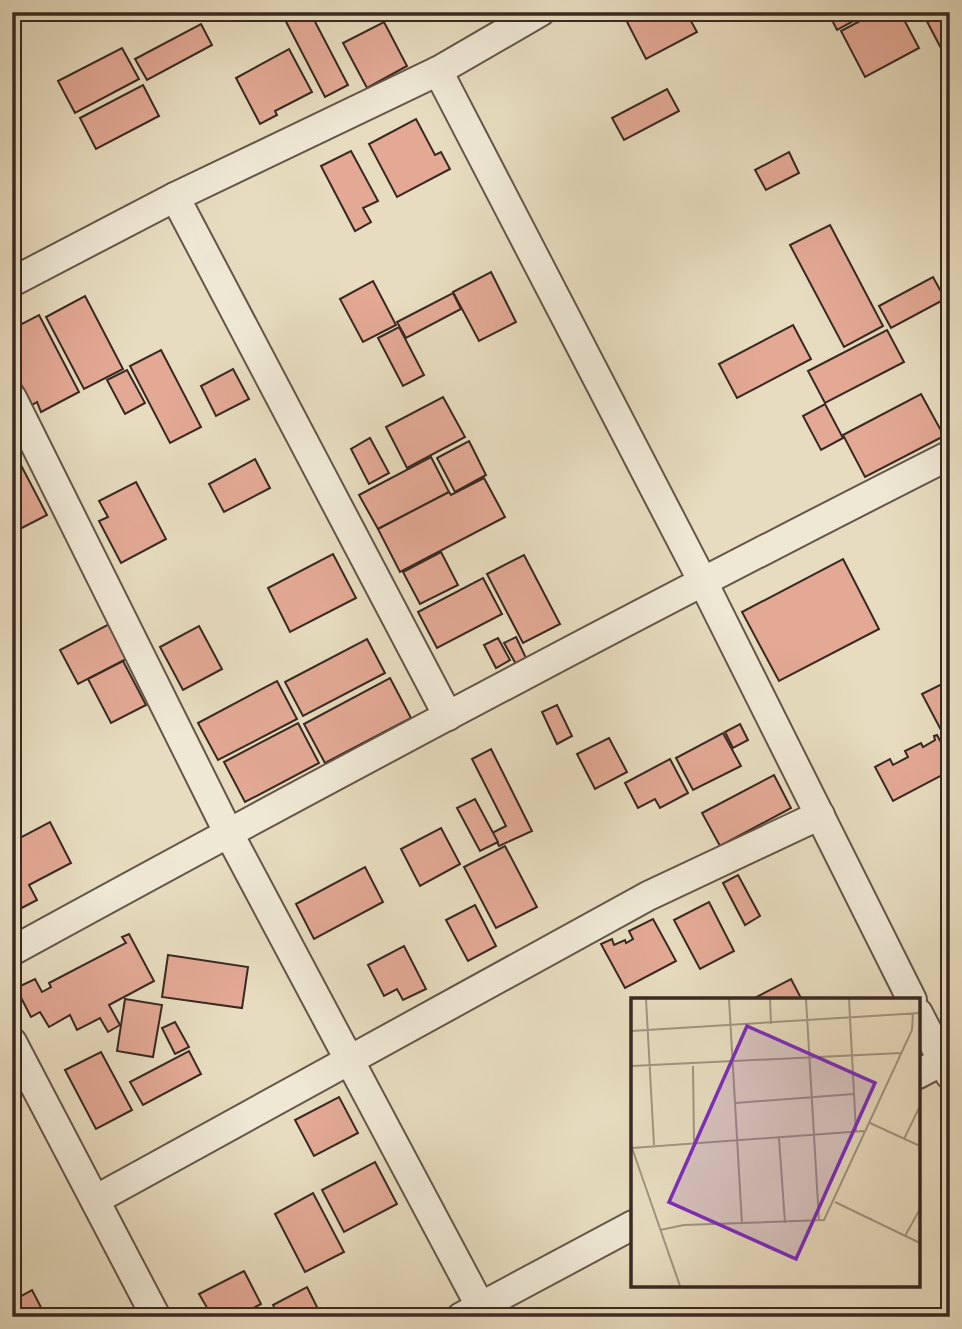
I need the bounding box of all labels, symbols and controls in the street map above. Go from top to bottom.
inset map [631,998,920,1287]

